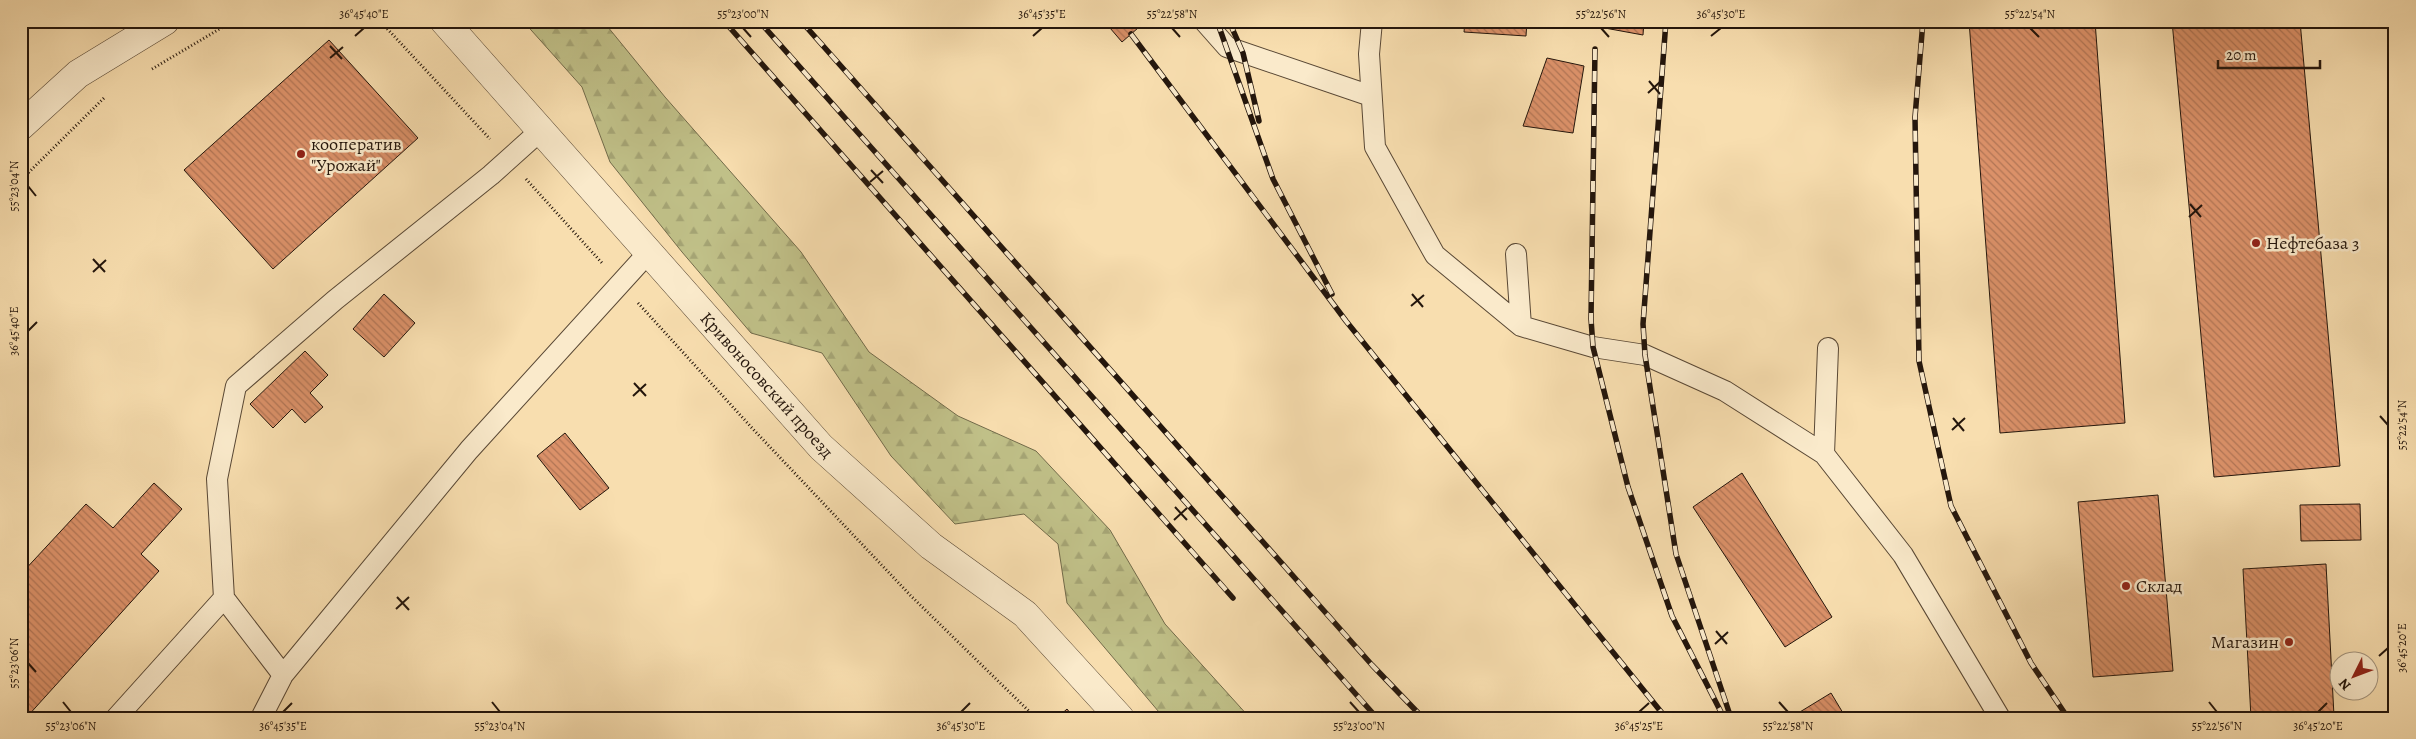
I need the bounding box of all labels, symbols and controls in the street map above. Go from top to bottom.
text: 36°45'40"E [339,6,389,22]
text: 55°23'00"N [717,6,769,22]
text: 36°45'35"E [1018,6,1066,22]
text: 55°22'58"N [1147,6,1198,22]
text: 55°22'56"N [1576,6,1627,22]
text: 36°45'30"E [1697,6,1745,22]
text: 55°22'54"N [2005,6,2055,22]
scale bar [2218,38,2321,70]
text: 20 m [2226,45,2257,65]
place label: кооператив "Урожай" [311,132,402,177]
marker: кооператив "Урожай" [295,148,307,160]
text: 55°23'04"N [6,160,22,211]
place label: Нефтебаза 3 [2266,231,2359,255]
marker: Нефтебаза 3 [2250,237,2262,249]
text: 36°45'40"E [6,306,22,356]
street label: Кривоносовский проезд [695,307,839,463]
text: 55°22'54"N [2394,400,2410,450]
place label: Склад [2136,574,2182,598]
marker: Склад [2120,580,2132,592]
text: 36°45'20"E [2394,623,2410,673]
place label: Магазин [2211,630,2279,654]
marker: Магазин [2283,636,2295,648]
text: 55°23'06"N [6,637,22,688]
north arrow [2328,652,2378,702]
text: N [2334,674,2355,695]
text: 55°23'06"N [46,718,97,734]
text: 36°45'35"E [259,718,307,734]
text: 55°23'04"N [475,718,526,734]
text: 36°45'30"E [937,718,985,734]
text: 55°23'00"N [1333,718,1385,734]
text: 36°45'25"E [1615,718,1663,734]
text: 55°22'58"N [1763,718,1814,734]
text: 55°22'56"N [2192,718,2243,734]
text: 36°45'20"E [2293,718,2343,734]

